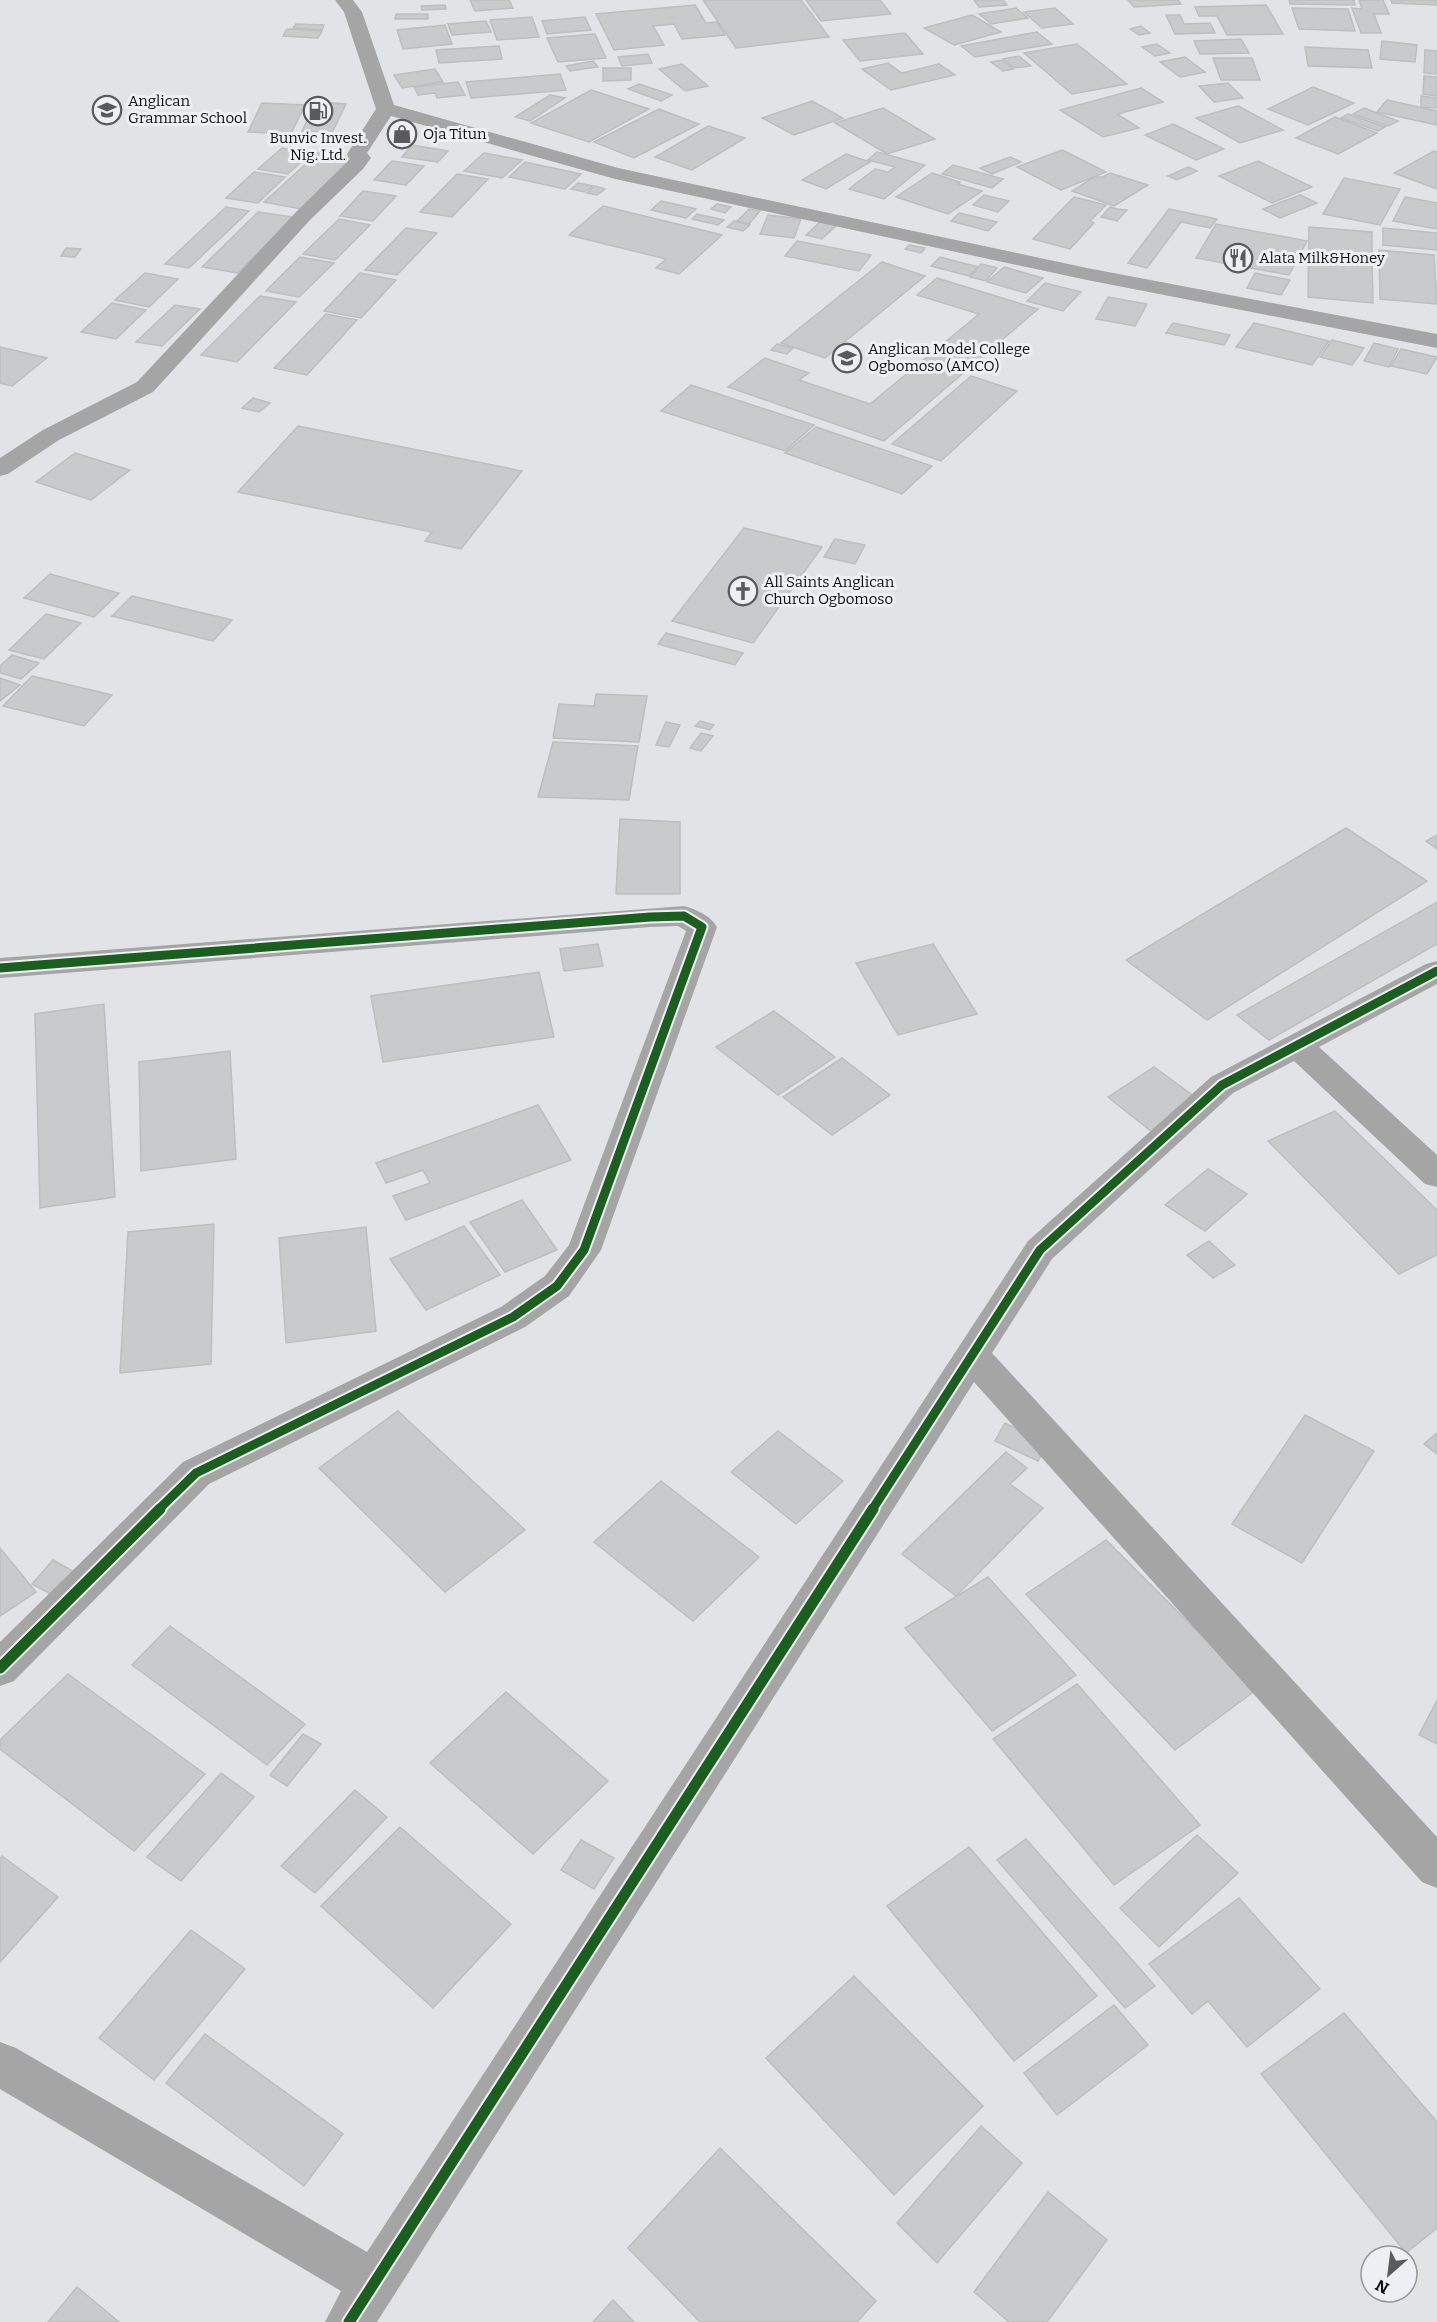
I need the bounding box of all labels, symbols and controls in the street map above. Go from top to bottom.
place label: Anglican Grammar School [128,92,247,127]
school or university icon: Anglican Grammar School [91,94,123,126]
fuel station icon: Bunvic Invest. Nig. Ltd. [302,95,334,127]
shop icon: Oja Titun [386,118,418,150]
place label: Oja Titun [423,125,487,143]
place label: Bunvic Invest. Nig. Ltd. [270,129,366,164]
restaurant icon: Alata Milk&Honey [1222,242,1254,274]
place label: Alata Milk&Honey [1259,249,1385,267]
place label: Anglican Model College Ogbomoso (AMCO) [868,340,1030,375]
school or university icon: Anglican Model College Ogbomoso (AMCO) [831,342,863,374]
place label: All Saints Anglican Church Ogbomoso [764,573,895,608]
church icon: All Saints Anglican Church Ogbomoso [727,575,759,607]
north arrow [1359,2244,1419,2304]
text: N [1372,2276,1392,2298]

